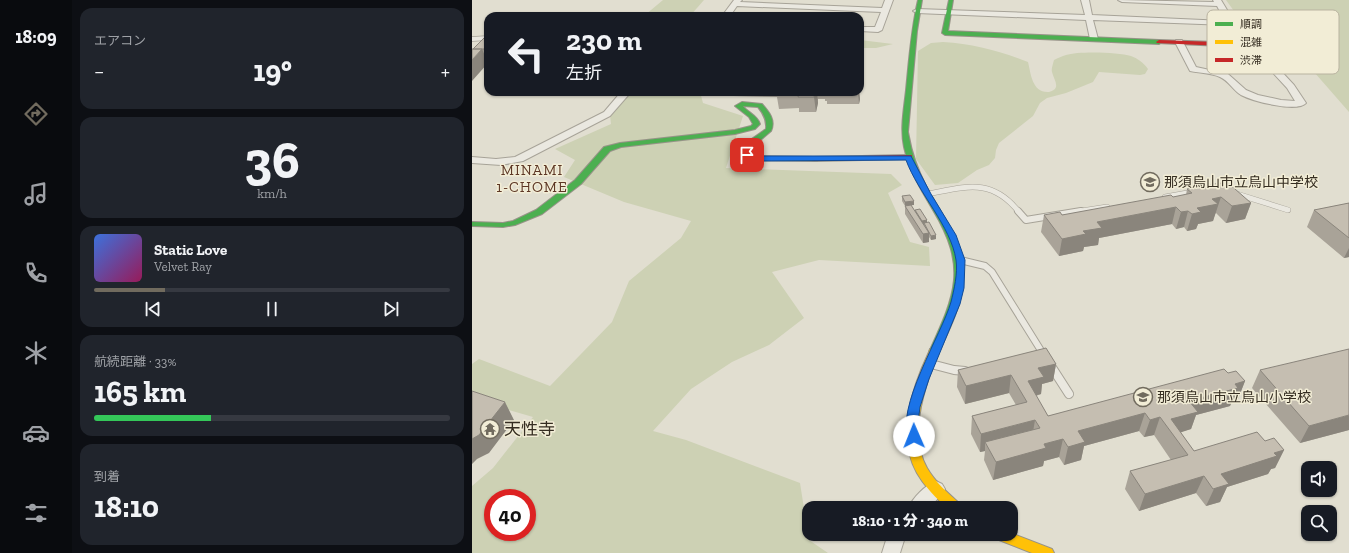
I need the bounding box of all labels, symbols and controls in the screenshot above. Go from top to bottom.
legend [1207,10,1339,74]
text: 順調 [1240,18,1262,31]
text: 230 m [566,24,642,57]
text: 18:09 [15,26,57,48]
icon: left [500,28,552,80]
text: エアコン [94,33,146,48]
text: 混雑 [1240,36,1262,49]
text: 19° [253,53,292,89]
text: 渋滞 [1240,54,1262,67]
text: − [94,58,104,85]
text: + [441,58,450,85]
text: 左折 [566,62,602,84]
icon: directions [22,100,50,128]
text: 36 [244,129,300,191]
pin [730,138,764,172]
icon: arrive [736,144,758,166]
district label: MINAMI 1-CHOME [496,161,568,196]
school or university icon: 那須烏山市立烏山中学校 [1139,171,1161,193]
place label: 那須烏山市立烏山中学校 [1164,174,1318,191]
icon: music [22,180,50,208]
text: km/h [257,186,287,201]
text: Static Love [154,241,227,259]
icon: phone [22,259,50,287]
text: Velvet Ray [154,259,212,274]
icon: previous [142,298,164,320]
icon: pause [261,298,283,320]
icon: next [380,298,402,320]
icon: climate [22,339,50,367]
text: 航続距離 · 33% [94,354,176,369]
text: 165 km [94,374,186,410]
school or university icon: 那須烏山市立烏山小学校 [1132,386,1154,408]
place label: 那須烏山市立烏山小学校 [1157,389,1311,406]
position arrow [893,415,935,457]
temple icon: 天性寺 [479,418,501,440]
icon: car [22,419,50,447]
place label: 天性寺 [504,419,555,439]
map controls [1301,461,1337,541]
button: sound [1301,461,1337,497]
text: 到着 [94,469,120,484]
text: 18:10 [94,489,159,525]
speed limit sign: 40 [484,489,536,541]
icon: filters [22,499,50,527]
button: search [1301,505,1337,541]
text: 18:10 · 1 分 · 340 m [852,512,968,530]

